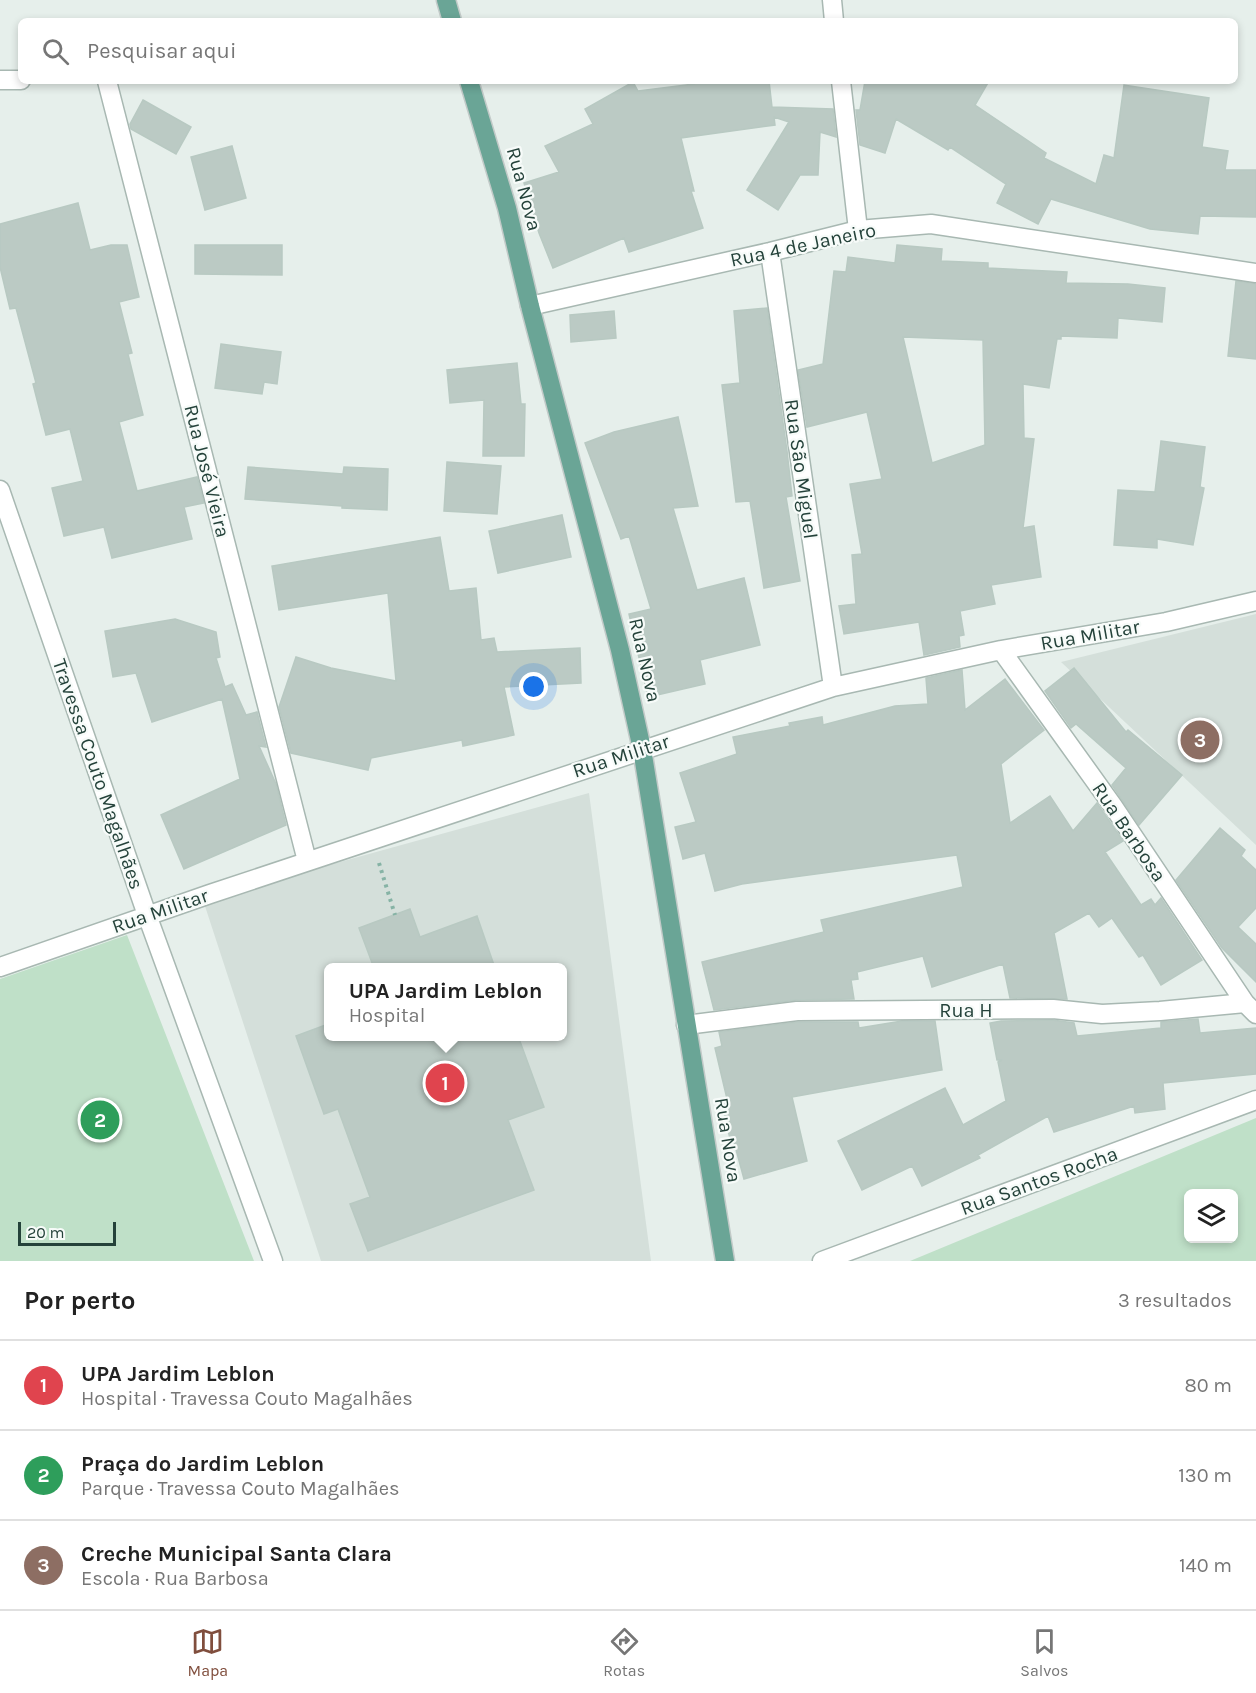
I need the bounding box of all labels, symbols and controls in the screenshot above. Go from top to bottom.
search box [18,18,1238,84]
icon: search [39,35,72,68]
text: Pesquisar aqui [87,38,236,64]
street label: Rua Nova [502,145,546,233]
street label: Rua 4 de Janeiro [728,218,878,272]
street label: Rua São Miguel [780,398,822,540]
street label: Rua José Vieira [179,402,235,540]
street label: Rua Militar [1039,615,1142,655]
street label: Rua Nova [624,616,666,704]
street label: Travessa Couto Magalhães [48,656,148,892]
your location [519,672,548,701]
pin: 3 [1180,718,1220,762]
street label: Rua Militar [570,729,673,782]
street label: Rua Barbosa [1087,778,1171,886]
street label: Rua Militar [109,884,212,938]
popup [324,963,567,1041]
text: UPA Jardim Leblon [349,978,542,1004]
street label: Rua H [939,999,993,1022]
text: Hospital [349,1004,425,1027]
pin: 1 [426,1060,464,1106]
street label: Rua Nova [710,1096,746,1184]
pin: 2 [80,1098,120,1142]
street label: Rua Santos Rocha [957,1142,1121,1220]
map controls [1184,1189,1238,1243]
button: layers [1184,1189,1238,1243]
scale bar [18,1219,116,1246]
text: 20 m [27,1223,65,1242]
text: Por perto [24,1285,135,1316]
text: 3 resultados [1118,1289,1232,1312]
text: UPA Jardim Leblon [81,1361,275,1387]
text: 1 [40,1374,47,1397]
text: 80 m [1184,1374,1232,1397]
text: Hospital · Travessa Couto Magalhães [81,1387,413,1410]
text: Praça do Jardim Leblon [81,1451,324,1477]
text: 2 [37,1464,50,1487]
text: 130 m [1178,1464,1232,1487]
text: Parque · Travessa Couto Magalhães [81,1477,400,1500]
text: Creche Municipal Santa Clara [81,1541,392,1567]
text: 3 [37,1554,50,1577]
text: 140 m [1179,1554,1232,1577]
text: Escola · Rua Barbosa [81,1567,269,1590]
tab: Mapa [188,1625,228,1680]
tab: Rotas [603,1625,645,1680]
tab: Salvos [1020,1625,1068,1680]

